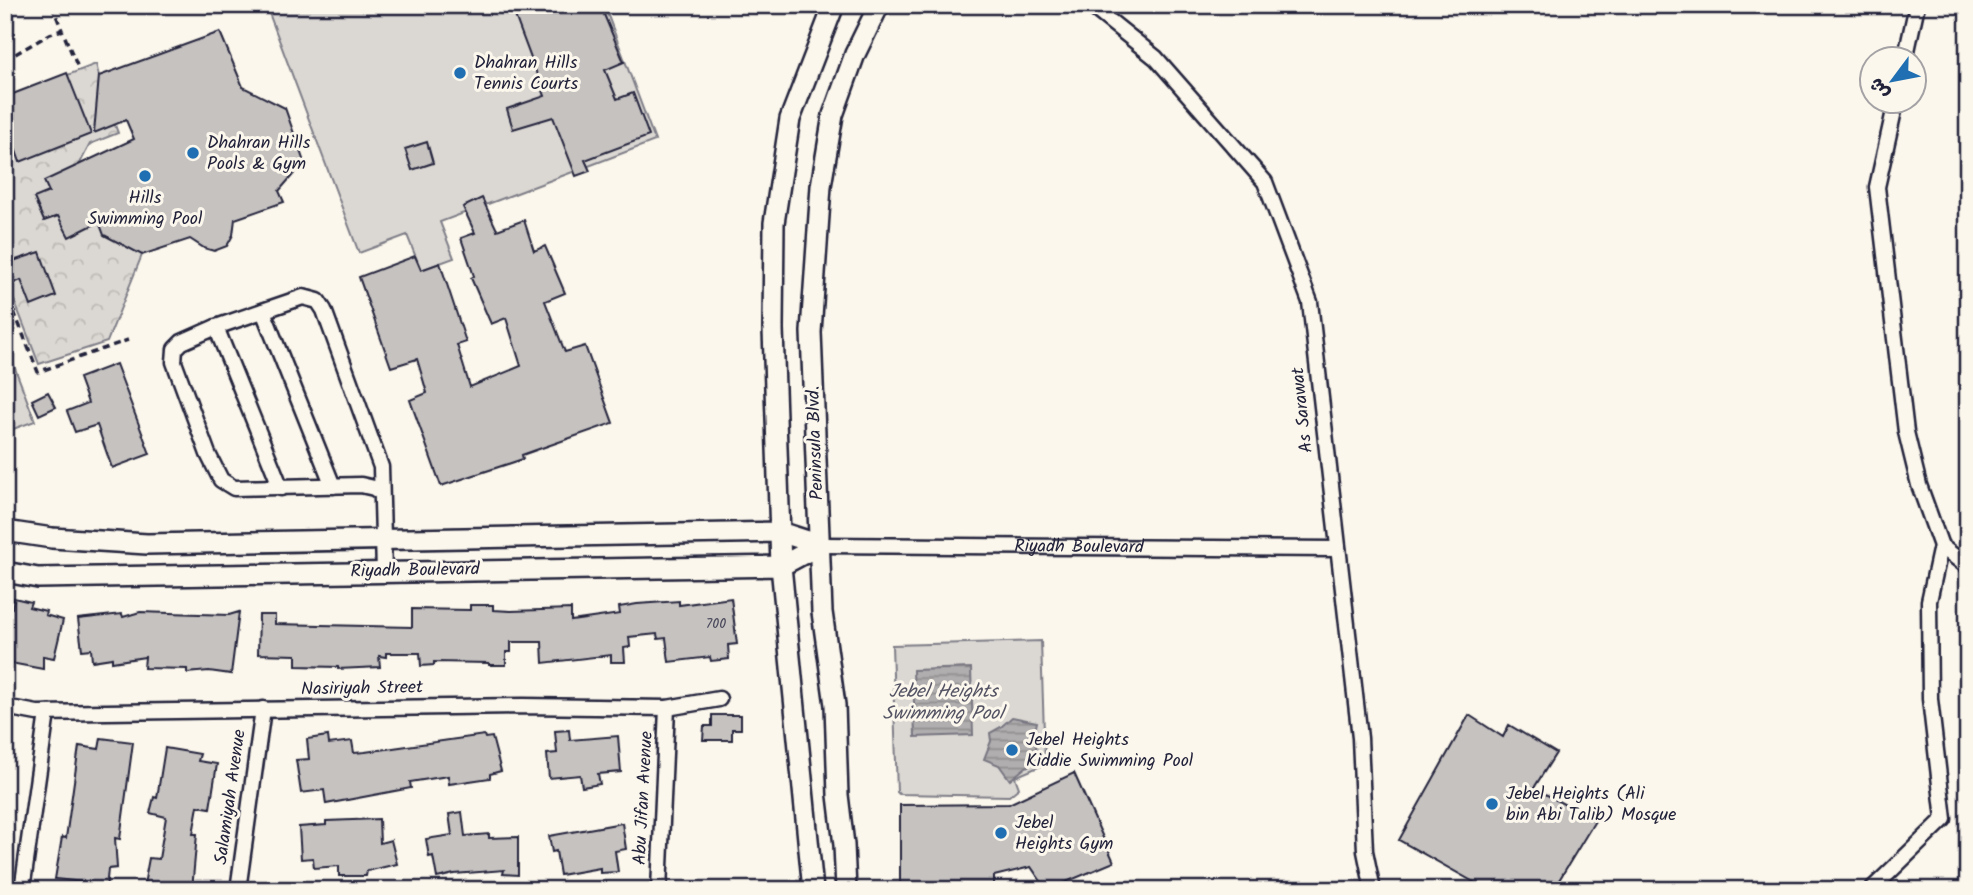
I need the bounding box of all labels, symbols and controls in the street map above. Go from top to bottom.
north arrow [1857,46,1927,116]
place label: Dhahran Hills Tennis Courts [474,49,579,99]
marker: Dhahran Hills Tennis Courts [452,65,468,81]
text: ش [1862,71,1899,105]
place label: Dhahran Hills Pools & Gym [207,129,311,179]
marker: Dhahran Hills Pools & Gym [185,145,201,161]
marker: Hills Swimming Pool [137,168,153,184]
place label: Hills Swimming Pool [88,184,203,234]
street label: As Sarawat [1284,365,1322,454]
street label: Peninsula Blvd. [800,385,832,501]
street label: Riyadh Boulevard [1014,532,1145,562]
street label: Riyadh Boulevard [350,555,481,587]
house number: 700 [706,613,726,635]
street label: Nasiriyah Street [301,673,424,705]
water label: Jebel Heights Swimming Pool [882,677,1007,729]
place label: Jebel Heights Kiddie Swimming Pool [1026,726,1194,776]
street label: Salamiyah Avenue [207,728,255,866]
street label: Abu Jifan Avenue [626,730,662,866]
marker: Jebel Heights Kiddie Swimming Pool [1004,742,1020,758]
place label: Jebel Heights (Ali bin Abi Talib) Mosque [1506,780,1676,830]
marker: Jebel Heights (Ali bin Abi Talib) Mosque [1484,796,1500,812]
place label: Jebel Heights Gym [1015,809,1113,859]
marker: Jebel Heights Gym [993,825,1009,841]

